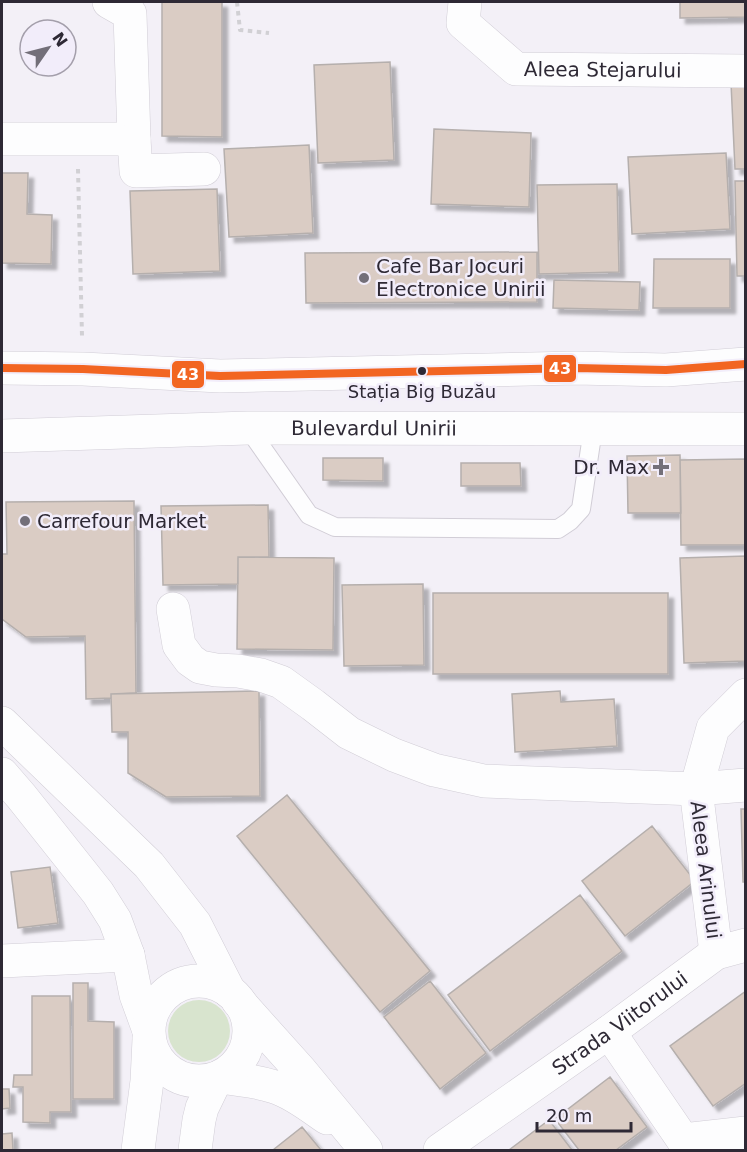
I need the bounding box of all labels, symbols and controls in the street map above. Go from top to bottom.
north arrow [18,18,78,78]
text: N [48,29,71,51]
street label: Aleea Stejarului [524,57,682,82]
place label: Cafe Bar Jocuri Electronice Unirii [376,254,545,301]
marker: Cafe Bar Jocuri Electronice Unirii [357,271,371,285]
line badge: 43 [543,354,577,383]
text: 43 [549,359,571,378]
line badge: 43 [171,360,205,389]
text: 43 [177,365,199,384]
marker: Stația Big Buzău [416,365,428,377]
place label: Stația Big Buzău [348,381,496,402]
street label: Bulevardul Unirii [291,416,457,440]
place label: Dr. Max [573,455,649,479]
marker: Dr. Max [654,460,668,474]
place label: Carrefour Market [37,509,207,533]
marker: Carrefour Market [18,514,32,528]
street label: Aleea Arinului [686,800,726,940]
street label: Strada Viitorului [547,966,692,1080]
scale bar [537,1095,632,1133]
text: 20 m [546,1105,592,1126]

